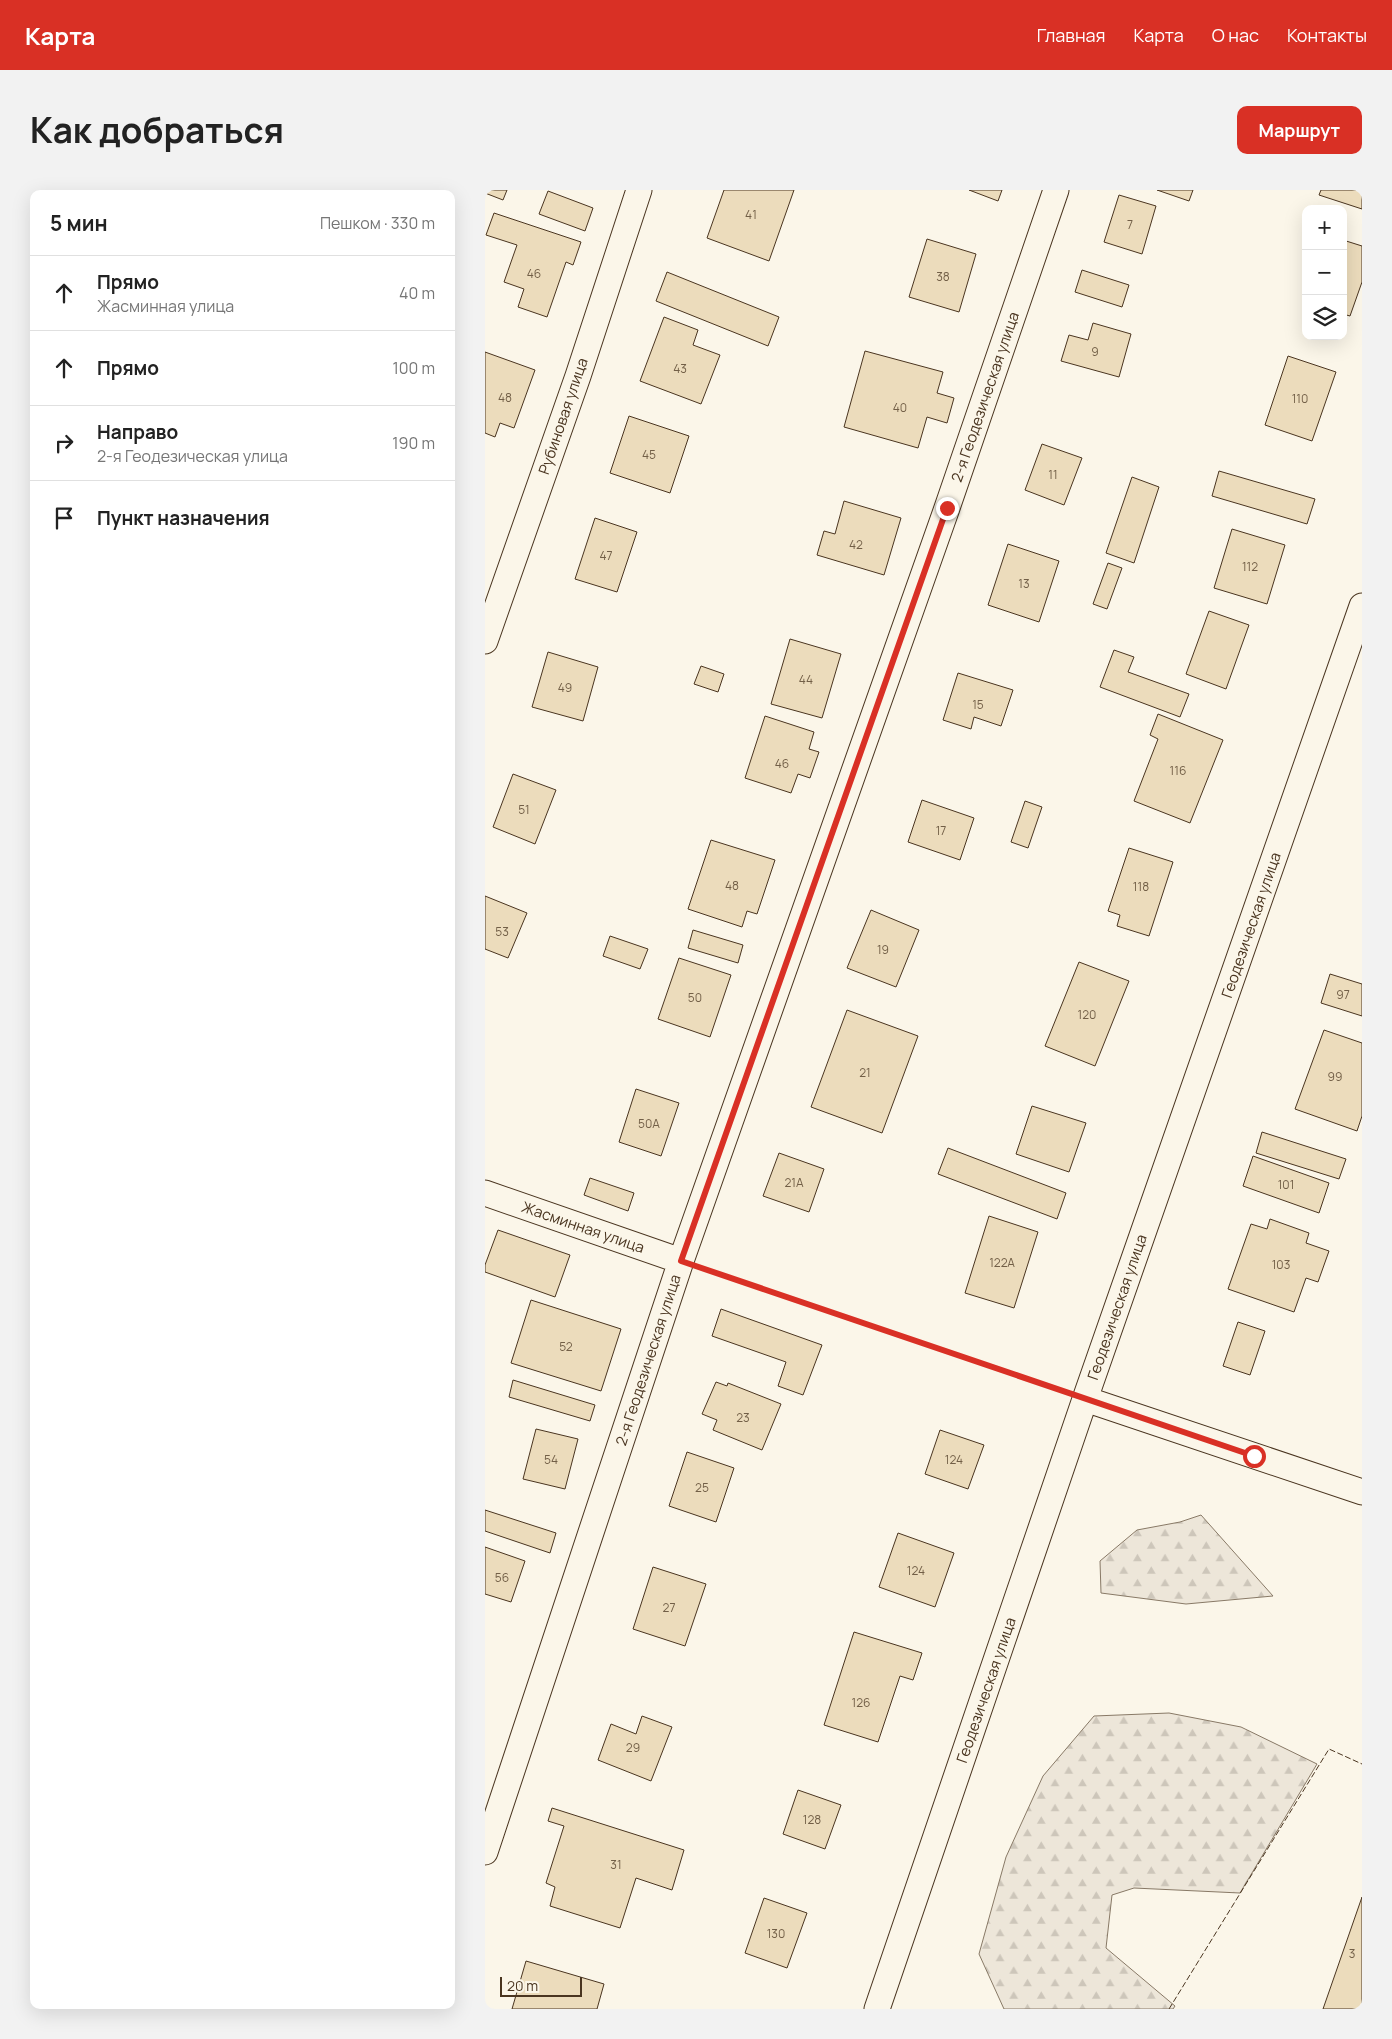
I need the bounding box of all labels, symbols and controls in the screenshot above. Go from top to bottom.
text: Карта [25,19,95,52]
text: Главная [1037,23,1106,47]
text: Карта [1134,23,1184,47]
text: О нас [1212,23,1259,47]
text: Контакты [1287,23,1367,47]
text: Как добраться [30,106,284,154]
button: Маршрут [1237,106,1362,154]
map controls [1302,205,1347,340]
button: + [1302,205,1347,250]
house number: 41 [745,206,757,223]
text: 5 мин [50,209,108,237]
text: Пешком · 330 m [320,212,435,234]
house number: 7 [1127,216,1133,233]
button: − [1302,250,1347,295]
house number: 46 [527,265,541,282]
house number: 38 [936,268,950,285]
text: Прямо [97,269,159,295]
icon: ahead [50,279,78,307]
text: 40 m [399,282,435,304]
text: Жасминная улица [97,295,234,317]
button: layers [1302,295,1347,340]
street label: 2-я Геодезическая улица [946,309,1024,485]
house number: 9 [1091,343,1099,360]
icon: ahead [50,354,78,382]
text: Прямо [97,355,159,381]
street label: Рубиновая улица [533,355,593,477]
text: 100 m [392,357,435,379]
house number: 43 [673,360,687,377]
house number: 48 [498,389,512,406]
house number: 110 [1292,390,1308,407]
house number: 40 [893,399,907,416]
text: Направо [97,419,178,445]
icon: right [50,429,78,457]
text: 190 m [392,432,435,454]
text: 2-я Геодезическая улица [97,445,288,467]
house number: 45 [642,446,656,463]
house number: 11 [1048,466,1058,483]
route end [936,497,959,520]
icon: arrive [50,504,78,532]
text: Пункт назначения [97,505,270,531]
house number: 42 [849,536,863,553]
house number: 47 [599,547,613,564]
house number: 112 [1242,558,1258,575]
house number: 13 [1018,575,1030,592]
house number: 44 [799,671,813,688]
house number: 49 [558,679,572,696]
house number: 15 [972,696,984,713]
house number: 46 [775,755,789,772]
house number: 116 [1170,762,1186,779]
house number: 51 [518,801,530,818]
house number: 17 [936,822,946,839]
street label: Геодезическая улица [1216,849,1286,1001]
house number: 48 [725,877,739,894]
house number: 118 [1133,878,1149,895]
house number: 53 [495,923,509,940]
house number: 19 [877,941,889,958]
house number: 97 [1336,986,1350,1003]
house number: 50 [688,989,702,1006]
house number: 120 [1078,1006,1096,1023]
house number: 21 [859,1064,871,1081]
house number: 99 [1328,1068,1342,1085]
house number: 50А [638,1115,660,1132]
house number: 21А [784,1174,804,1191]
house number: 101 [1278,1176,1294,1193]
street label: Жасминная улица [519,1196,647,1258]
street label: Геодезическая улица [1082,1231,1152,1383]
house number: 122А [989,1254,1015,1271]
house number: 103 [1272,1256,1290,1273]
street label: 2-я Геодезическая улица [610,1272,686,1448]
house number: 52 [559,1338,573,1355]
house number: 23 [736,1409,750,1426]
route start [1243,1445,1266,1468]
house number: 54 [544,1451,558,1468]
house number: 124 [945,1451,963,1468]
house number: 25 [695,1479,709,1496]
house number: 124 [907,1562,925,1579]
house number: 56 [495,1569,509,1586]
house number: 27 [663,1599,675,1616]
street label: Геодезическая улица [951,1614,1021,1766]
house number: 126 [852,1694,870,1711]
house number: 29 [626,1739,640,1756]
house number: 128 [803,1811,821,1828]
house number: 31 [610,1856,622,1873]
house number: 130 [767,1925,785,1942]
house number: 3 [1349,1945,1355,1962]
scale bar [500,1974,583,1997]
text: 20 m [507,1976,538,1995]

